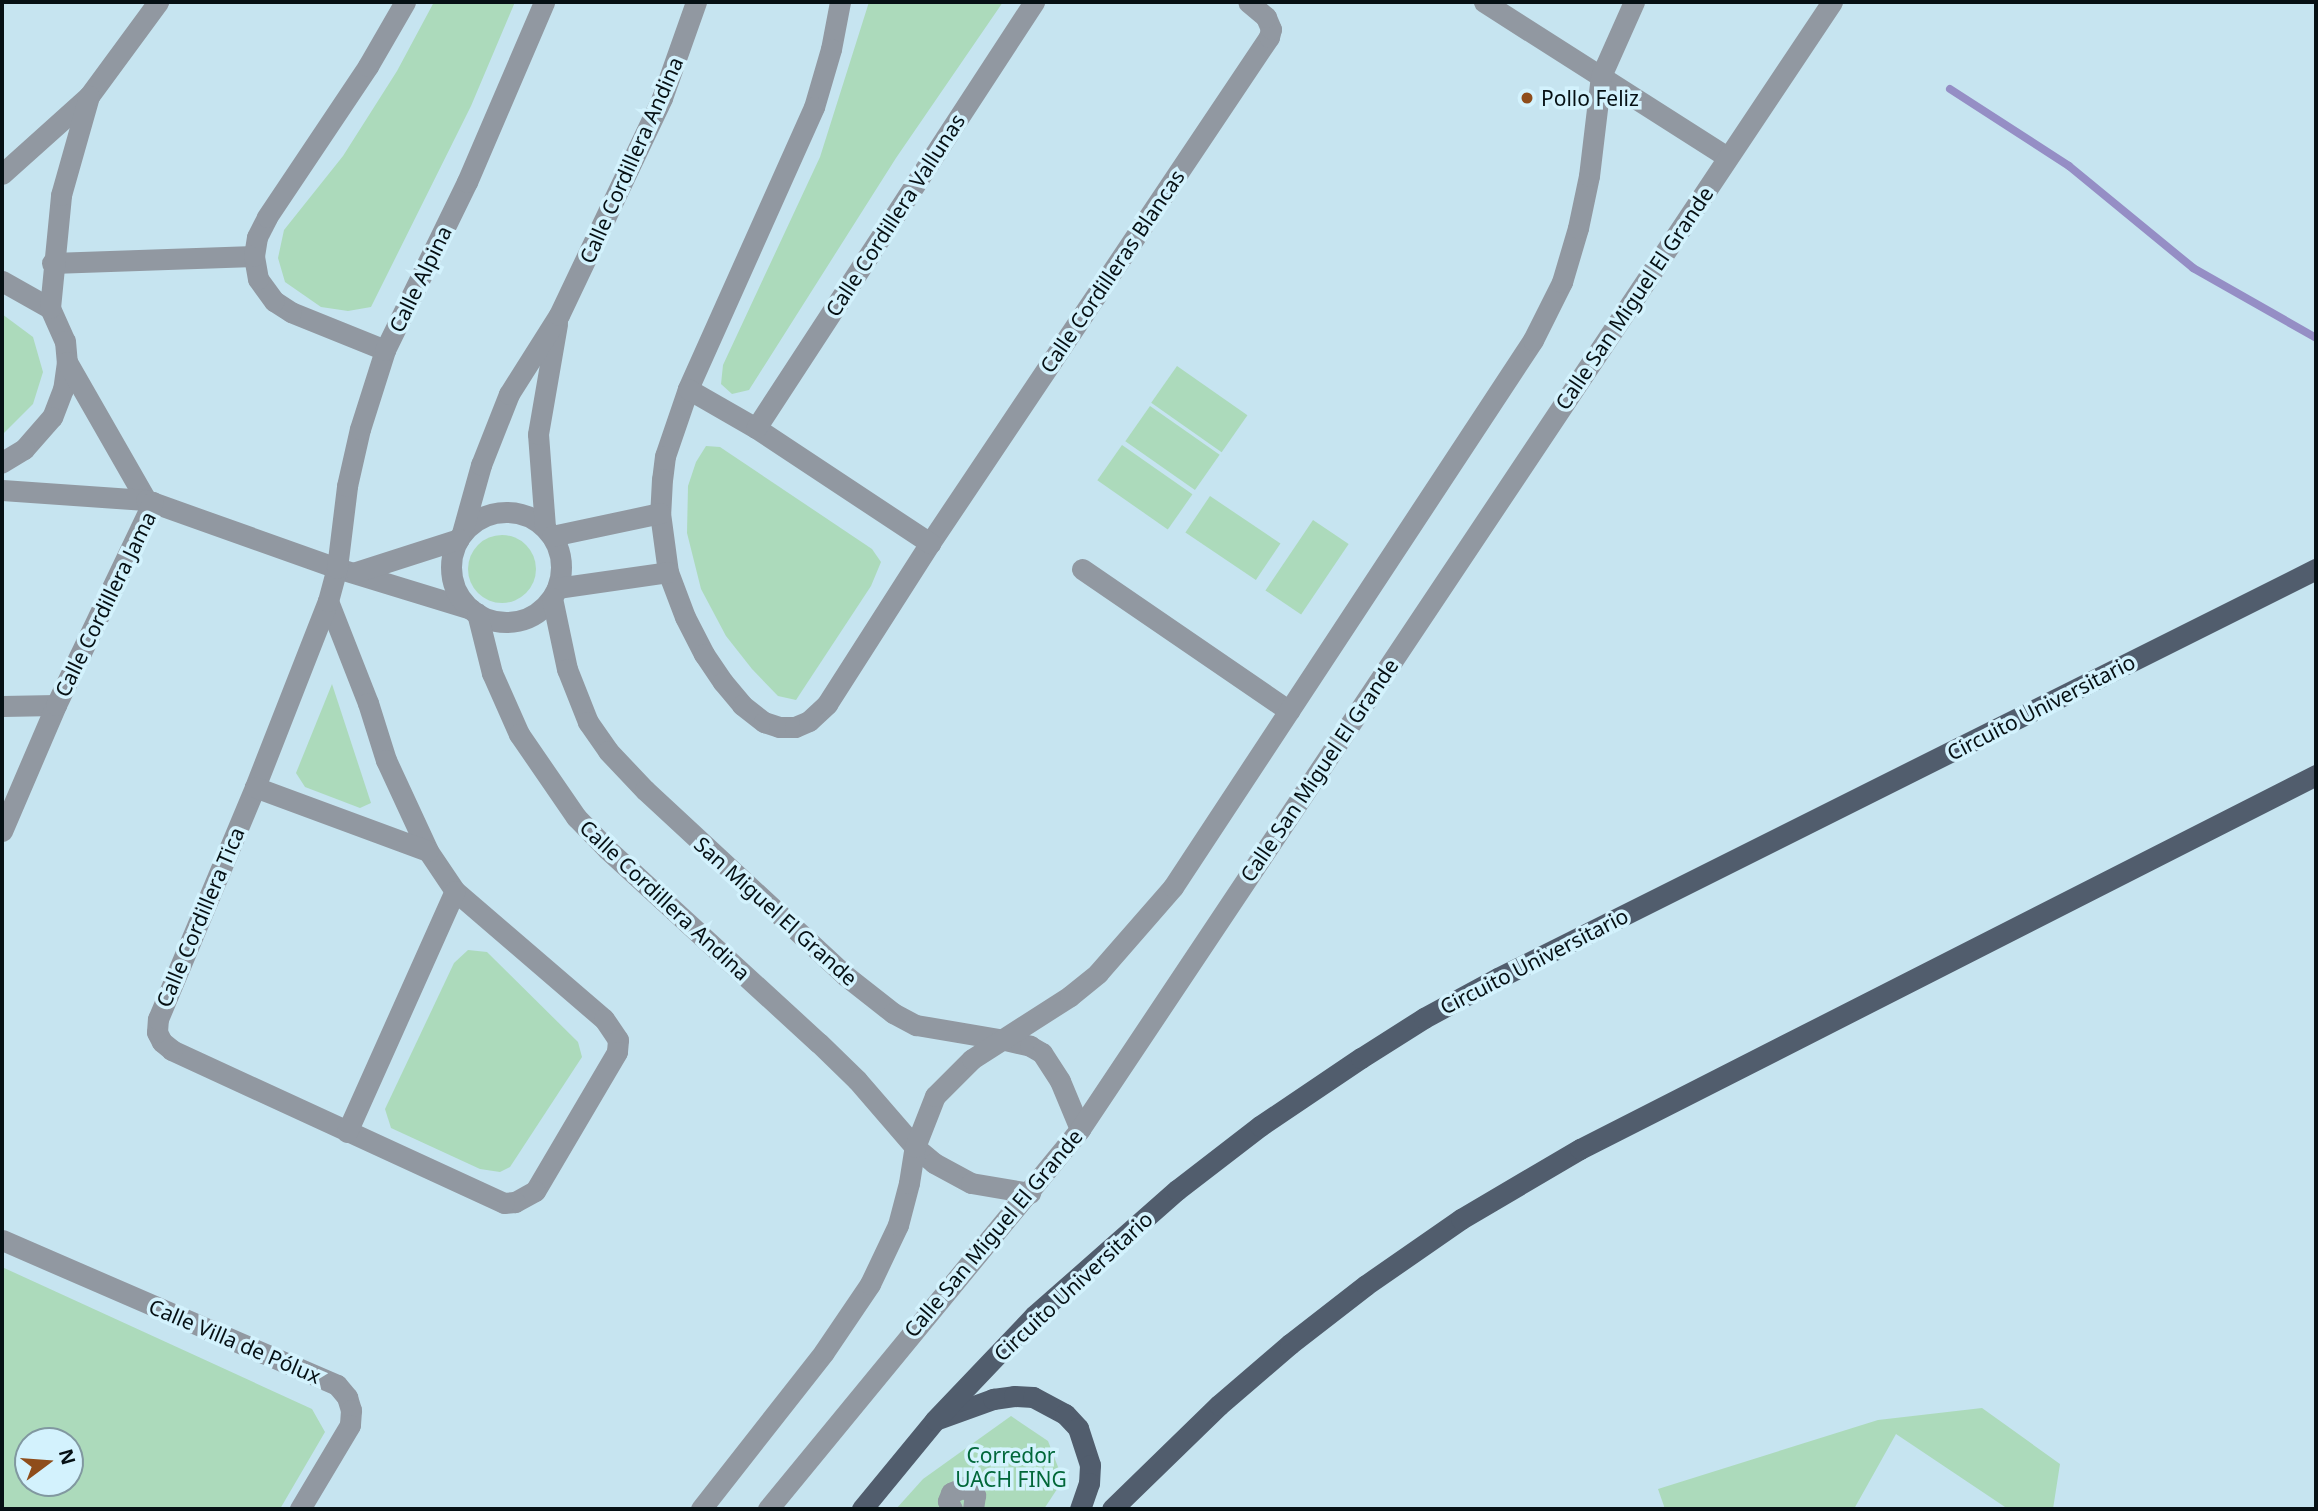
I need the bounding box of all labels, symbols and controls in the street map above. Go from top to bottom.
street label: Calle Cordillera Andina [574,53,688,267]
place label: Pollo Feliz [1541,85,1639,111]
marker: Pollo Feliz [1519,90,1535,106]
street label: Calle Cordillera Vallunas [820,109,970,321]
street label: Calle Cordilleras Blancas [1035,165,1189,377]
street label: Calle San Miguel El Grande [1550,182,1718,414]
street label: Calle Alpina [383,222,457,336]
street label: Calle Cordillera Jama [49,507,161,701]
street label: Circuito Universitario [1943,649,2139,765]
street label: Calle San Miguel El Grande [1235,654,1403,886]
street label: Calle Cordillera Andina [575,815,755,985]
street label: Calle Cordillera Tica [151,823,249,1011]
street label: San Miguel El Grande [689,831,863,991]
street label: Circuito Universitario [1436,903,1632,1019]
street label: Calle San Miguel El Grande [899,1124,1087,1342]
street label: Circuito Universitario [988,1206,1158,1366]
street label: Calle Villa de Pólux [145,1293,325,1389]
north arrow [14,1427,84,1497]
park label: Corredor UACH FING [955,1442,1067,1492]
text: N [53,1446,82,1468]

